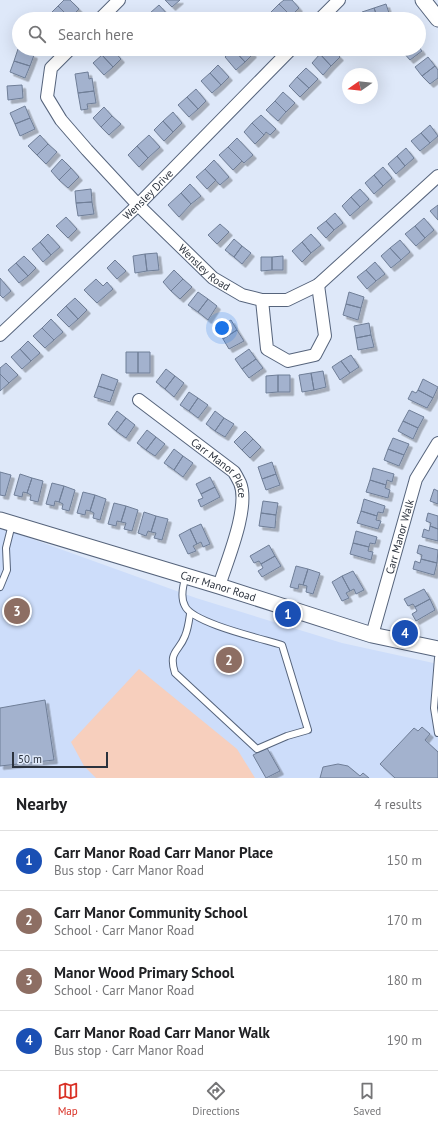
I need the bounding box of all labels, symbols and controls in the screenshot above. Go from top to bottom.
search box [12,12,426,56]
icon: search [26,23,48,45]
text: Search here [58,25,134,44]
north arrow [342,68,378,104]
street label: Wensley Drive [120,166,176,223]
street label: Wensley Road [175,241,233,294]
your location [212,318,232,338]
street label: Carr Manor Place [188,435,250,499]
street label: Carr Manor Walk [382,497,417,576]
street label: Carr Manor Road [179,568,258,604]
pin: 3 [4,596,30,626]
pin: 1 [275,599,301,629]
pin: 4 [392,618,418,648]
pin: 2 [216,645,242,675]
scale bar [12,750,108,769]
text: 50 m [18,752,42,766]
text: Nearby [16,793,67,815]
text: 4 results [374,796,422,813]
text: Carr Manor Road Carr Manor Place [54,843,273,862]
text: 1 [25,852,33,869]
text: 150 m [387,852,422,869]
text: Bus stop · Carr Manor Road [54,862,204,879]
text: Carr Manor Community School [54,903,247,922]
text: 2 [25,912,33,929]
text: 170 m [387,912,422,929]
text: School · Carr Manor Road [54,922,194,939]
text: Manor Wood Primary School [54,963,234,982]
text: 3 [25,972,33,989]
text: 180 m [387,972,422,989]
text: School · Carr Manor Road [54,982,194,999]
text: Carr Manor Road Carr Manor Walk [54,1023,270,1042]
text: 4 [25,1032,33,1049]
text: 190 m [387,1032,422,1049]
text: Bus stop · Carr Manor Road [54,1042,204,1059]
tab: Map [57,1080,79,1118]
tab: Directions [192,1080,240,1118]
tab: Saved [353,1080,381,1118]

